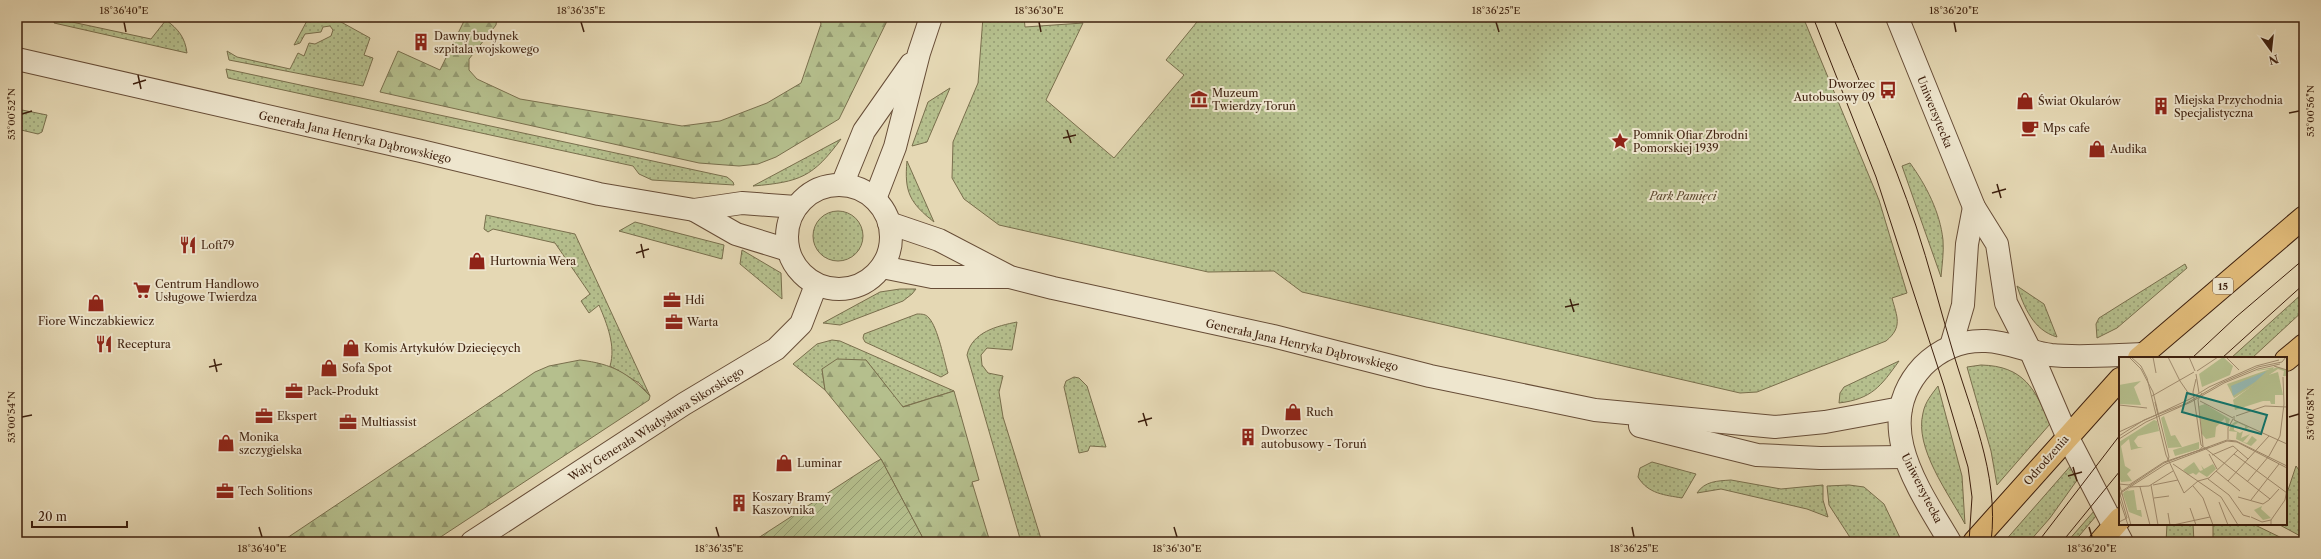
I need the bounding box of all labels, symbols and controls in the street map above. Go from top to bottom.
text: 18°36'40"E [99,4,149,17]
text: 18°36'35"E [557,4,605,17]
text: 18°36'30"E [1014,4,1064,17]
text: 18°36'25"E [1472,4,1520,17]
text: 18°36'20"E [1929,4,1979,17]
place label: Dawny budynek szpitala wojskowego [434,29,539,56]
north arrow [2251,30,2291,70]
building icon: Dawny budynek szpitala wojskowego [411,32,431,52]
text: N [2267,52,2280,68]
street label: Uniwersytecka [1914,74,1956,150]
place label: Dworzec Autobusowy 09 [1793,77,1875,104]
bus stop icon: Dworzec Autobusowy 09 [1878,80,1898,100]
text: 53°00'56"N [2304,85,2317,137]
place label: Muzeum Twierdzy Toruń [1212,86,1296,113]
text: 53°00'52"N [5,88,18,140]
museum icon: Muzeum Twierdzy Toruń [1189,89,1209,109]
shop icon: Świat Okularów [2015,91,2035,111]
place label: Miejska Przychodnia Specjalistyczna [2174,93,2283,120]
place label: Świat Okularów [2038,94,2122,108]
building icon: Miejska Przychodnia Specjalistyczna [2151,96,2171,116]
street label: Generała Jana Henryka Dąbrowskiego [257,108,453,166]
cafe icon: Mps cafe [2020,118,2040,138]
place label: Mps cafe [2043,121,2090,135]
place label: Pomnik Ofiar Zbrodni Pomorskiej 1939 [1633,128,1748,155]
place icon: Pomnik Ofiar Zbrodni Pomorskiej 1939 [1610,131,1630,151]
shop icon: Audika [2087,139,2107,159]
place label: Audika [2109,142,2147,156]
park label: Park Pamięci [1649,189,1717,203]
restaurant icon: Loft79 [178,235,198,255]
place label: Loft79 [201,238,234,252]
shop icon: Hurtownia Wera [467,251,487,271]
place label: Hurtownia Wera [490,254,576,268]
place label: Centrum Handlowo Usługowe Twierdza [155,277,259,304]
road number: 15 [2213,278,2233,294]
supermarket icon: Centrum Handlowo Usługowe Twierdza [132,280,152,300]
office icon: Hdi [662,290,682,310]
shop icon: Fiore Winczabkiewicz [86,293,106,313]
place label: Hdi [685,293,705,307]
office icon: Warta [664,312,684,332]
place label: Fiore Winczabkiewicz [38,314,154,328]
place label: Warta [686,315,718,329]
street label: Generała Jana Henryka Dąbrowskiego [1204,316,1400,374]
restaurant icon: Receptura [94,334,114,354]
place label: Receptura [117,337,171,351]
shop icon: Komis Artykułów Dziecięcych [341,338,361,358]
place label: Komis Artykułów Dziecięcych [364,341,521,355]
inset map [2119,357,2287,525]
shop icon: Sofa Spot [319,358,339,378]
place label: Sofa Spot [342,361,392,375]
street label: Wały Generała Władysława Sikorskiego [565,364,747,485]
office icon: Pack-Produkt [284,381,304,401]
place label: Pack-Produkt [307,384,379,398]
text: 53°00'58"N [2304,388,2317,440]
text: 53°00'54"N [5,391,18,443]
shop icon: Ruch [1283,402,1303,422]
place label: Ruch [1306,405,1334,419]
office icon: Ekspert [254,406,274,426]
place label: Ekspert [277,409,317,423]
office icon: Multiassist [338,412,358,432]
place label: Multiassist [361,415,417,429]
place label: Dworzec autobusowy - Toruń [1261,424,1367,451]
building icon: Dworzec autobusowy - Toruń [1238,427,1258,447]
place label: Monika szczygielska [239,430,302,457]
street label: Odrodzenia [2020,432,2072,488]
shop icon: Monika szczygielska [216,433,236,453]
street label: Uniwersytecka [1898,451,1946,525]
shop icon: Luminar [774,453,794,473]
place label: Luminar [797,456,842,470]
office icon: Tech Solitions [215,481,235,501]
place label: Tech Solitions [238,484,313,498]
place label: Koszary Bramy Kaszownika [752,490,832,517]
building icon: Koszary Bramy Kaszownika [729,493,749,513]
scale bar [32,503,127,529]
text: 20 m [38,509,67,524]
text: 18°36'40"E [237,542,287,555]
text: 18°36'35"E [695,542,743,555]
text: 18°36'30"E [1152,542,1202,555]
text: 18°36'25"E [1610,542,1658,555]
text: 18°36'20"E [2067,542,2117,555]

